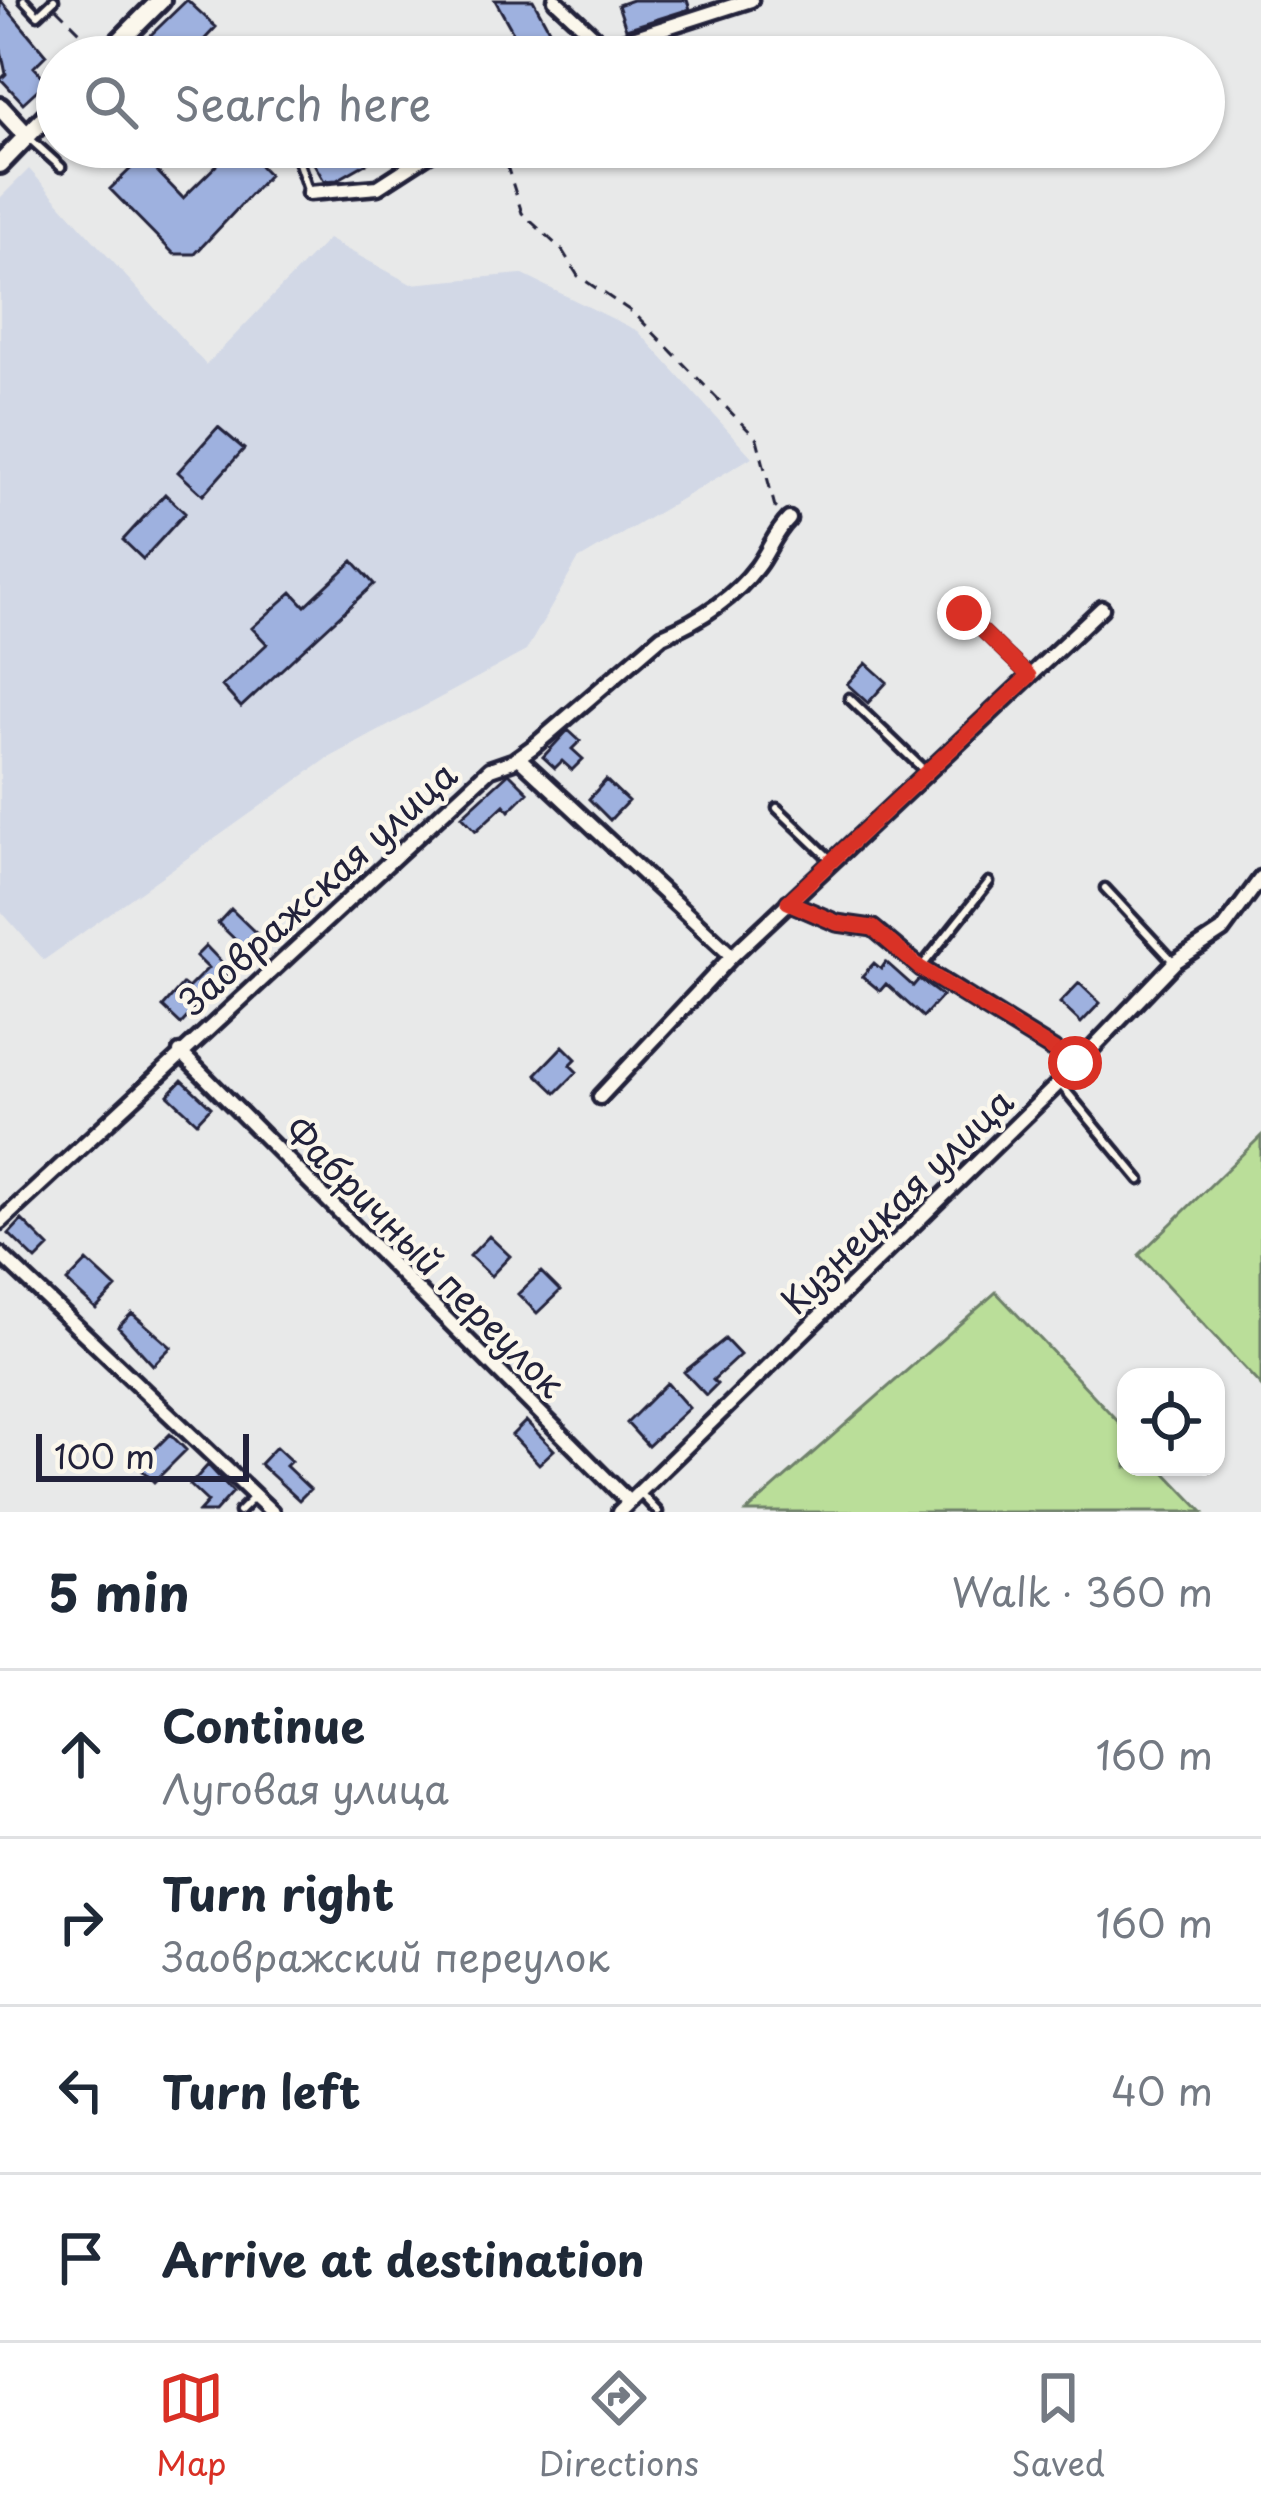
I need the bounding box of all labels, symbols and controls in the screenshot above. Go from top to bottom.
search box [36,36,1225,168]
text: Search here [174,68,431,136]
icon: search [78,69,144,135]
route end [937,586,991,640]
street label: Заовражская улица [166,747,468,1027]
route start [1048,1036,1102,1090]
street label: Кузнецкая улица [768,1074,1025,1325]
street label: Фабричный переулок [273,1103,579,1409]
map controls [1117,1368,1225,1476]
button: locate [1117,1368,1225,1476]
scale bar [36,1428,249,1481]
text: 100 m [54,1430,155,1480]
text: 5 min [48,1552,190,1629]
text: Walk · 360 m [952,1561,1213,1620]
text: Continue [162,1690,365,1758]
icon: ahead [48,1721,114,1787]
text: 160 m [1096,1724,1213,1783]
text: Луговая улица [162,1758,449,1817]
text: Turn right [162,1858,394,1926]
icon: right [48,1889,114,1955]
text: 160 m [1096,1892,1213,1951]
text: Заовражский переулок [162,1926,610,1985]
text: Turn left [162,2056,361,2124]
icon: left [48,2057,114,2123]
text: 40 m [1111,2060,1213,2119]
text: Arrive at destination [162,2224,645,2292]
icon: arrive [48,2225,114,2291]
tab: Map [156,2365,227,2487]
tab: Directions [539,2365,699,2487]
tab: Saved [1011,2365,1105,2487]

